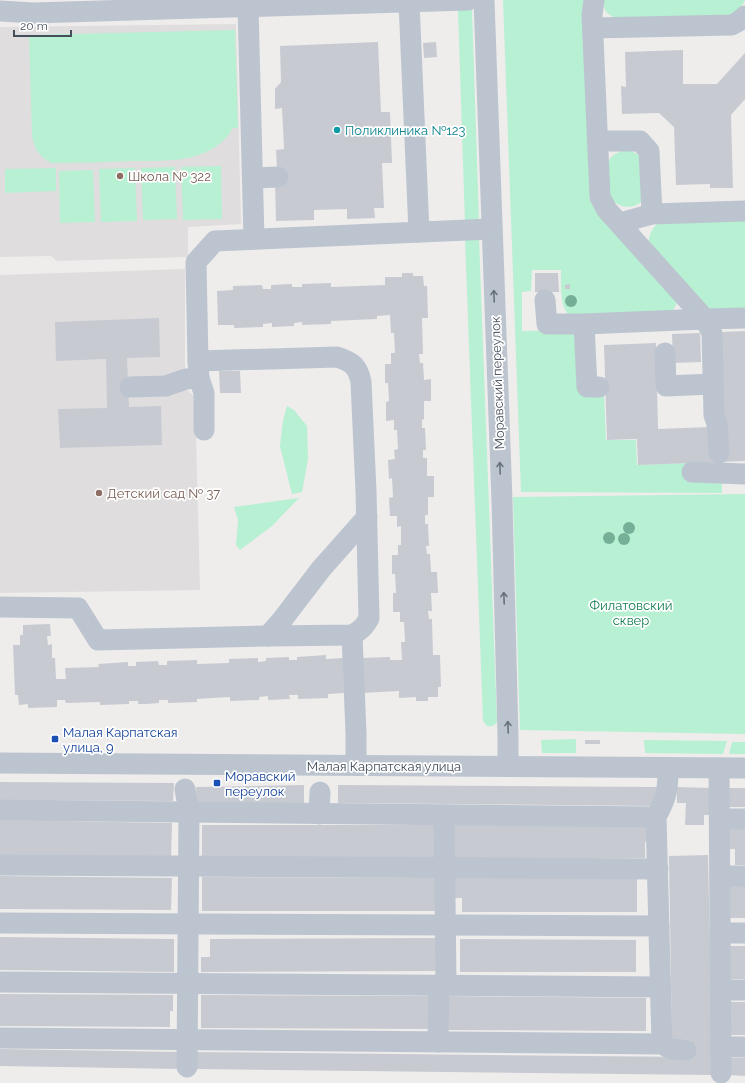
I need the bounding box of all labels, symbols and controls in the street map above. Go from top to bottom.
scale bar [14,12,71,38]
text: 20 m [20,19,48,33]
place label: Поликлиника №123 [345,123,466,138]
marker: Поликлиника №123 [332,125,342,135]
place label: Школа № 322 [128,169,211,184]
marker: Школа № 322 [115,171,125,181]
one-way arrow [490,290,498,303]
street label: Моравский переулок [488,316,507,450]
one-way arrow [497,462,504,475]
place label: Детский сад № 37 [107,486,220,501]
marker: Детский сад № 37 [94,488,104,498]
one-way arrow [501,592,508,605]
park label: Филатовский сквер [590,598,672,628]
one-way arrow [504,721,512,734]
place label: Малая Карпатская улица, 9 [63,725,178,755]
marker: Малая Карпатская улица, 9 [50,734,60,744]
street label: Малая Карпатская улица [307,759,461,774]
place label: Моравский переулок [225,769,295,799]
marker: Моравский переулок [212,778,222,788]

